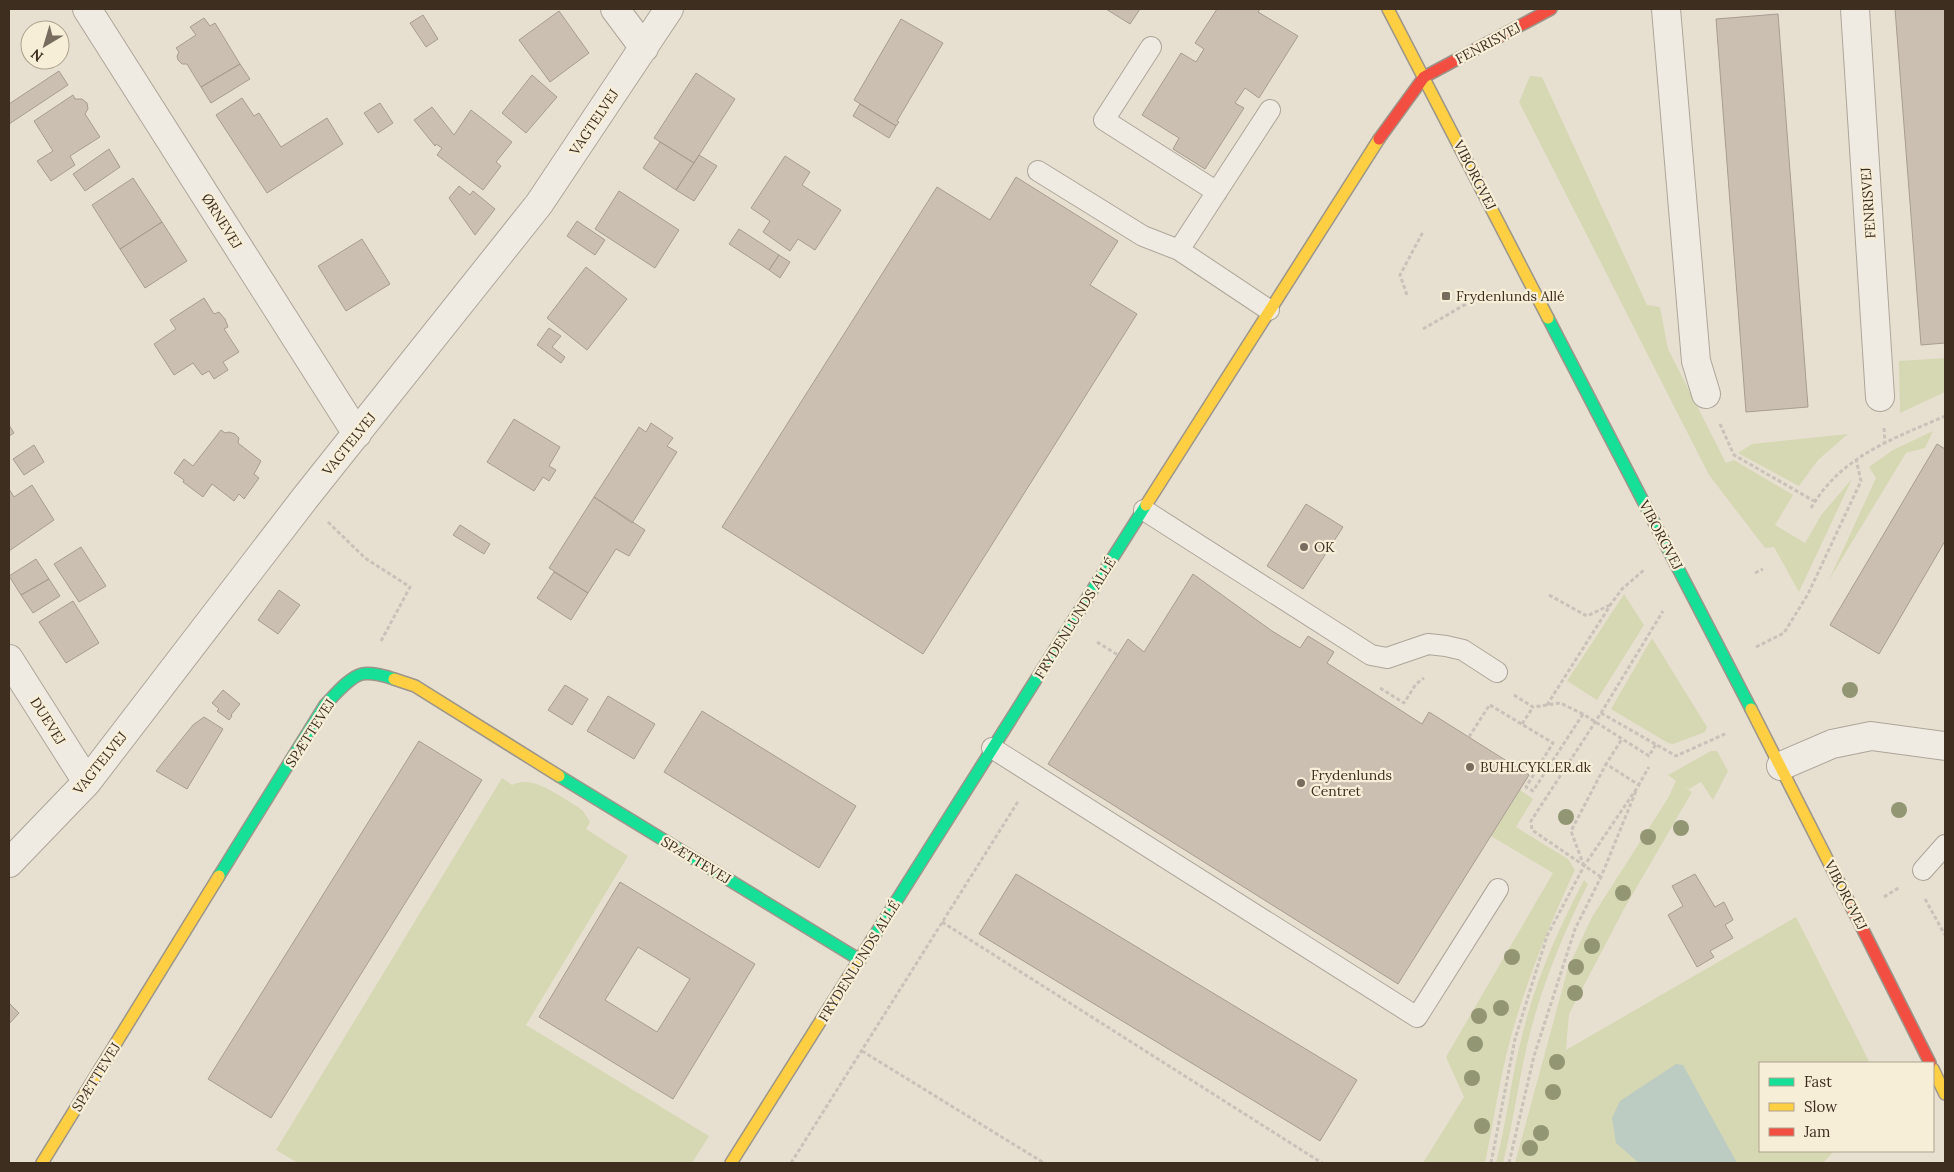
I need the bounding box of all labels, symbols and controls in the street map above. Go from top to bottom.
street label: FENRISVEJ [1452,18,1524,68]
north arrow [20,20,70,70]
text: N [27,45,47,66]
street label: VAGTELVEJ [565,86,623,159]
street label: VIBORGVEJ [1449,136,1500,213]
street label: FENRISVEJ [1857,167,1879,239]
street label: ØRNEVEJ [198,190,246,252]
place label: Frydenlunds Allé [1456,287,1565,305]
marker: Frydenlunds Allé [1440,290,1452,302]
street label: VAGTELVEJ [318,409,380,480]
street label: VIBORGVEJ [1635,496,1687,573]
place label: OK [1314,538,1335,556]
marker: OK [1298,541,1310,553]
street label: FRYDENLUNDS ALLÉ [1030,554,1120,682]
street label: DUEVEJ [26,694,70,748]
street label: SPÆTTEVEJ [281,695,339,771]
street label: VAGTELVEJ [69,728,131,799]
place label: BUHLCYKLER.dk [1480,758,1592,776]
marker: BUHLCYKLER.dk [1464,761,1476,773]
place label: Frydenlunds Centret [1311,766,1392,800]
marker: Frydenlunds Centret [1295,777,1307,789]
street label: SPÆTTEVEJ [658,832,734,888]
street label: VIBORGVEJ [1820,856,1871,933]
street label: FRYDENLUNDS ALLÉ [814,897,904,1025]
street label: SPÆTTEVEJ [68,1039,124,1115]
legend [1759,1062,1934,1152]
text: Fast [1804,1072,1832,1091]
text: Slow [1804,1097,1837,1116]
text: Jam [1803,1122,1831,1141]

